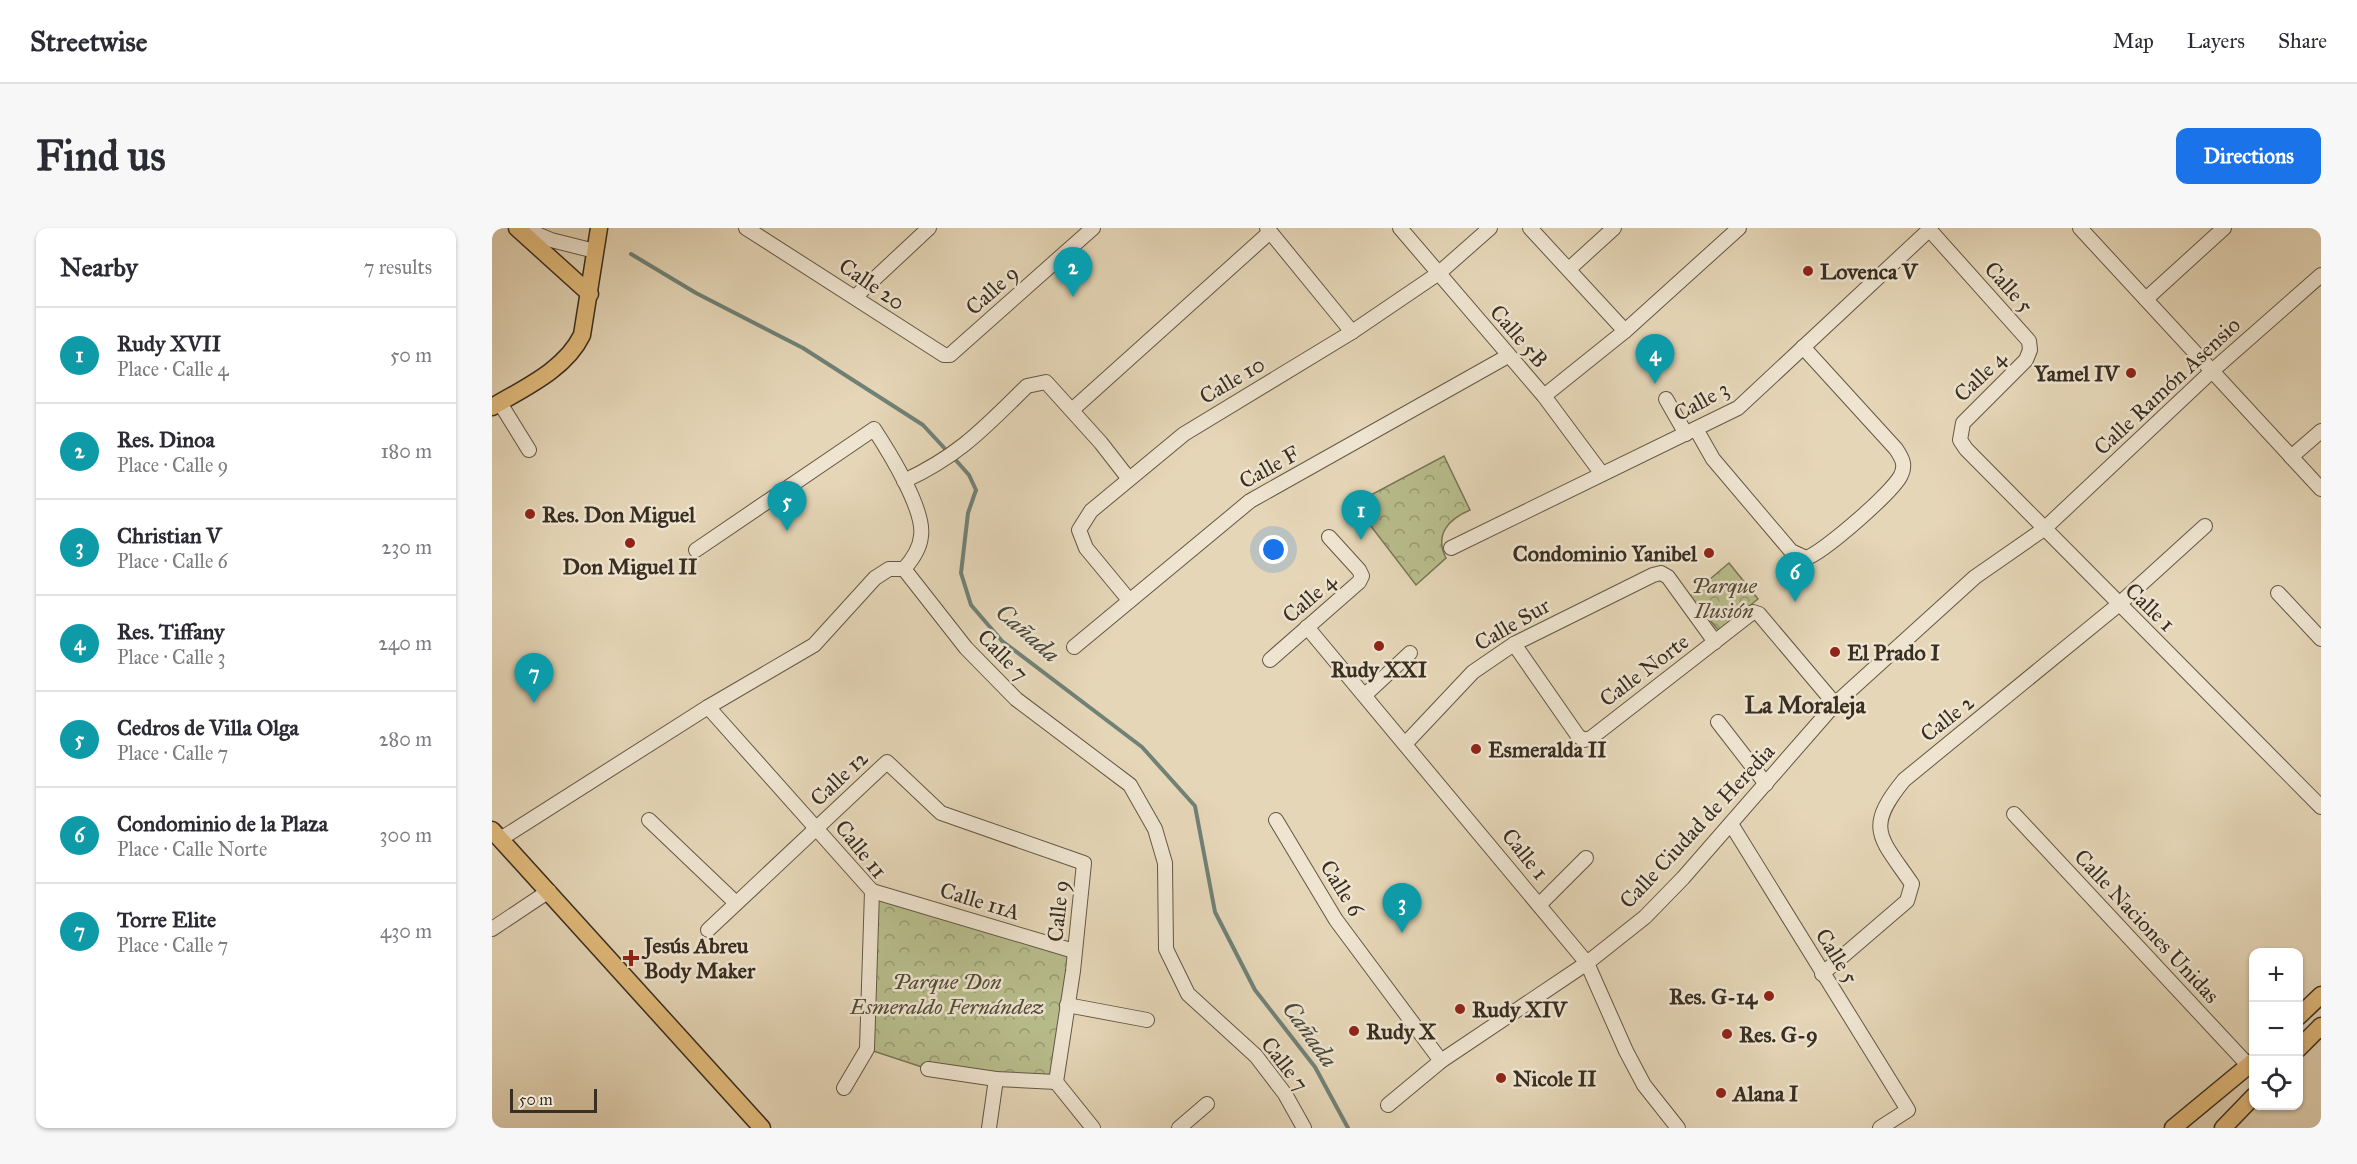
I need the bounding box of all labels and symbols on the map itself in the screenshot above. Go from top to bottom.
pin: 2 [1054,248,1092,297]
street label: Calle 20 [834,252,910,316]
street label: Calle 5 [1979,256,2039,318]
place label: Lovenca V [1820,258,1919,285]
street label: Calle 9 [960,259,1024,321]
marker: Lovenca V [1801,264,1815,278]
street label: Calle 5B [1484,299,1554,373]
street label: Calle Ramón Asensio [2088,311,2246,461]
pin: 4 [1636,334,1674,384]
street label: Calle 4 [1948,344,2012,407]
street label: Calle 10 [1194,350,1270,410]
place label: Yamel IV [2033,360,2121,387]
marker: Yamel IV [2124,366,2138,380]
street label: Calle 3 [1669,375,1733,427]
street label: Calle F [1234,440,1304,494]
pin: 5 [768,482,806,531]
pin: 1 [1342,490,1380,540]
place label: Res. Don Miguel [542,501,696,528]
marker: Res. Don Miguel [523,507,537,521]
your location [1259,535,1288,564]
marker: Don Miguel II [623,536,637,550]
place label: Condominio Yanibel [1513,540,1698,567]
marker: Condominio Yanibel [1702,546,1716,560]
pin: 6 [1776,552,1814,602]
place label: Don Miguel II [563,553,698,580]
street label: Calle 4 [1277,567,1342,629]
park label: Parque Ilusión [1691,572,1758,624]
street label: Calle 1 [2120,577,2180,637]
street label: Calle Sur [1469,591,1555,656]
water label: Cañada [990,597,1066,669]
street label: Calle 7 [972,623,1034,687]
street label: Calle Norte [1594,628,1694,712]
marker: Rudy XXI [1372,639,1386,653]
place label: El Prado I [1847,639,1940,666]
marker: El Prado I [1828,645,1842,659]
pin: 7 [514,654,554,703]
place label: Rudy XXI [1331,656,1428,683]
street label: Calle 2 [1915,689,1979,747]
district label: La Moraleja [1744,690,1866,720]
place label: Esmeralda II [1488,736,1607,763]
street label: Calle Ciudad de Heredia [1614,738,1781,914]
marker: Esmeralda II [1469,742,1483,756]
street label: Calle 12 [804,744,874,812]
street label: Calle 11 [829,814,893,884]
street label: Calle 1 [1496,823,1554,885]
street label: Calle Naciones Unidas [2069,843,2225,1009]
street label: Calle 6 [1314,855,1370,922]
street label: Calle 11A [937,876,1023,926]
street label: Calle 9 [1041,879,1075,943]
pin: 3 [1382,884,1422,933]
street label: Calle 5 [1810,923,1864,989]
place label: Jesús Abreu Body Maker [641,932,756,984]
marker: Jesús Abreu Body Maker [622,949,640,967]
park label: Parque Don Esmeraldo Fernández [849,968,1044,1020]
place label: Res. G-14 [1669,983,1759,1010]
marker: Res. G-14 [1762,989,1776,1003]
water label: Cañada [1276,995,1344,1073]
place label: Rudy XIV [1472,996,1568,1023]
marker: Rudy XIV [1453,1002,1467,1016]
place label: Rudy X [1366,1018,1437,1045]
place label: Res. G-9 [1739,1021,1818,1048]
marker: Rudy X [1347,1024,1361,1038]
marker: Res. G-9 [1720,1027,1734,1041]
street label: Calle 7 [1255,1031,1315,1097]
place label: Nicole II [1513,1065,1597,1092]
marker: Nicole II [1494,1071,1508,1085]
place label: Alana I [1731,1080,1799,1107]
scale bar [510,1086,597,1114]
marker: Alana I [1714,1086,1728,1100]

